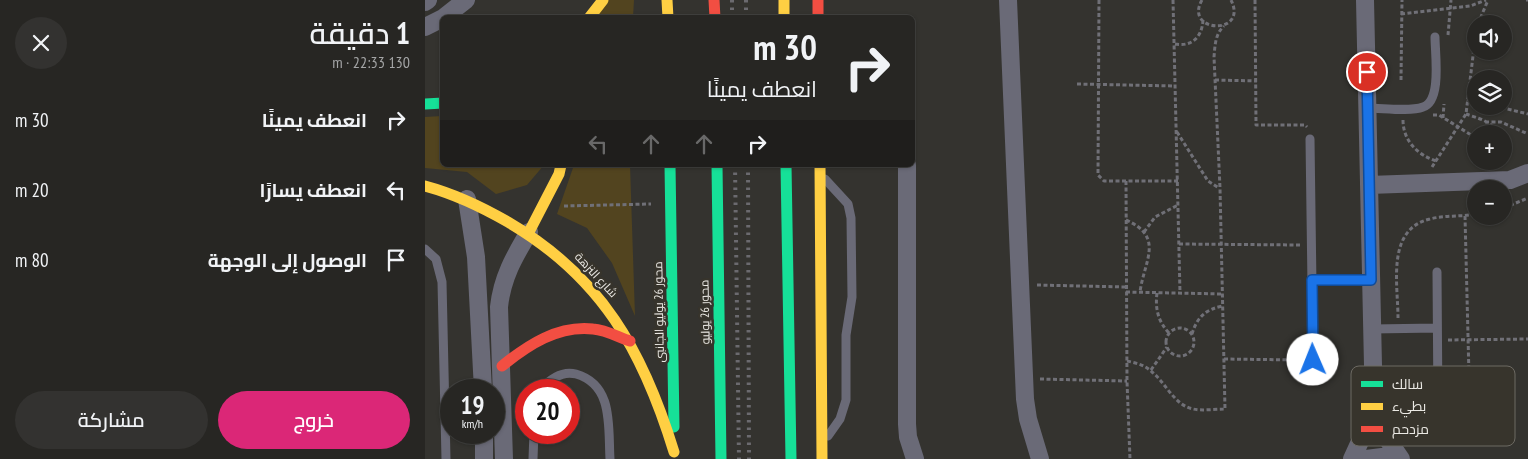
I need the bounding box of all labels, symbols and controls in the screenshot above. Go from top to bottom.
text: 1 دقيقة [310,13,410,52]
map controls [1467,15,1512,225]
button: sound [1467,15,1512,60]
button: close [15,17,67,69]
text: 30 m [753,24,817,70]
icon: right [835,35,900,100]
pin [1346,51,1388,93]
text: 130 m · 22:33 [332,52,410,72]
icon: arrive [1353,58,1381,86]
button: layers [1467,70,1512,115]
text: انعطف يمينًا [707,75,817,103]
icon: right [382,106,410,134]
text: 30 m [15,108,49,132]
text: انعطف يمينًا [262,108,367,132]
button: + [1467,125,1512,170]
icon: left [584,130,612,158]
icon: ahead [637,130,665,158]
icon: ahead [690,130,718,158]
icon: right [743,130,771,158]
icon: left [382,176,410,204]
text: 20 m [15,178,49,202]
text: انعطف يسارًا [259,178,367,202]
button: − [1467,180,1512,225]
icon: arrive [382,246,410,274]
text: 80 m [15,248,49,272]
text: الوصول إلى الوجهة [208,248,367,272]
street label: شارع النزهة [571,249,621,301]
street label: محور 26 يوليو الجانبى [650,261,667,363]
street label: محور 26 يوليو [696,279,713,345]
position arrow [1286,333,1338,385]
legend [1351,366,1515,446]
text: سالك [1392,375,1423,393]
speed limit sign: 20 [515,379,580,444]
text: 19 [461,389,484,421]
button: مشاركة [15,391,208,449]
button: خروج [218,391,410,449]
text: بطيء [1392,397,1426,418]
text: km/h [462,416,483,431]
text: مزدحم [1392,420,1429,439]

